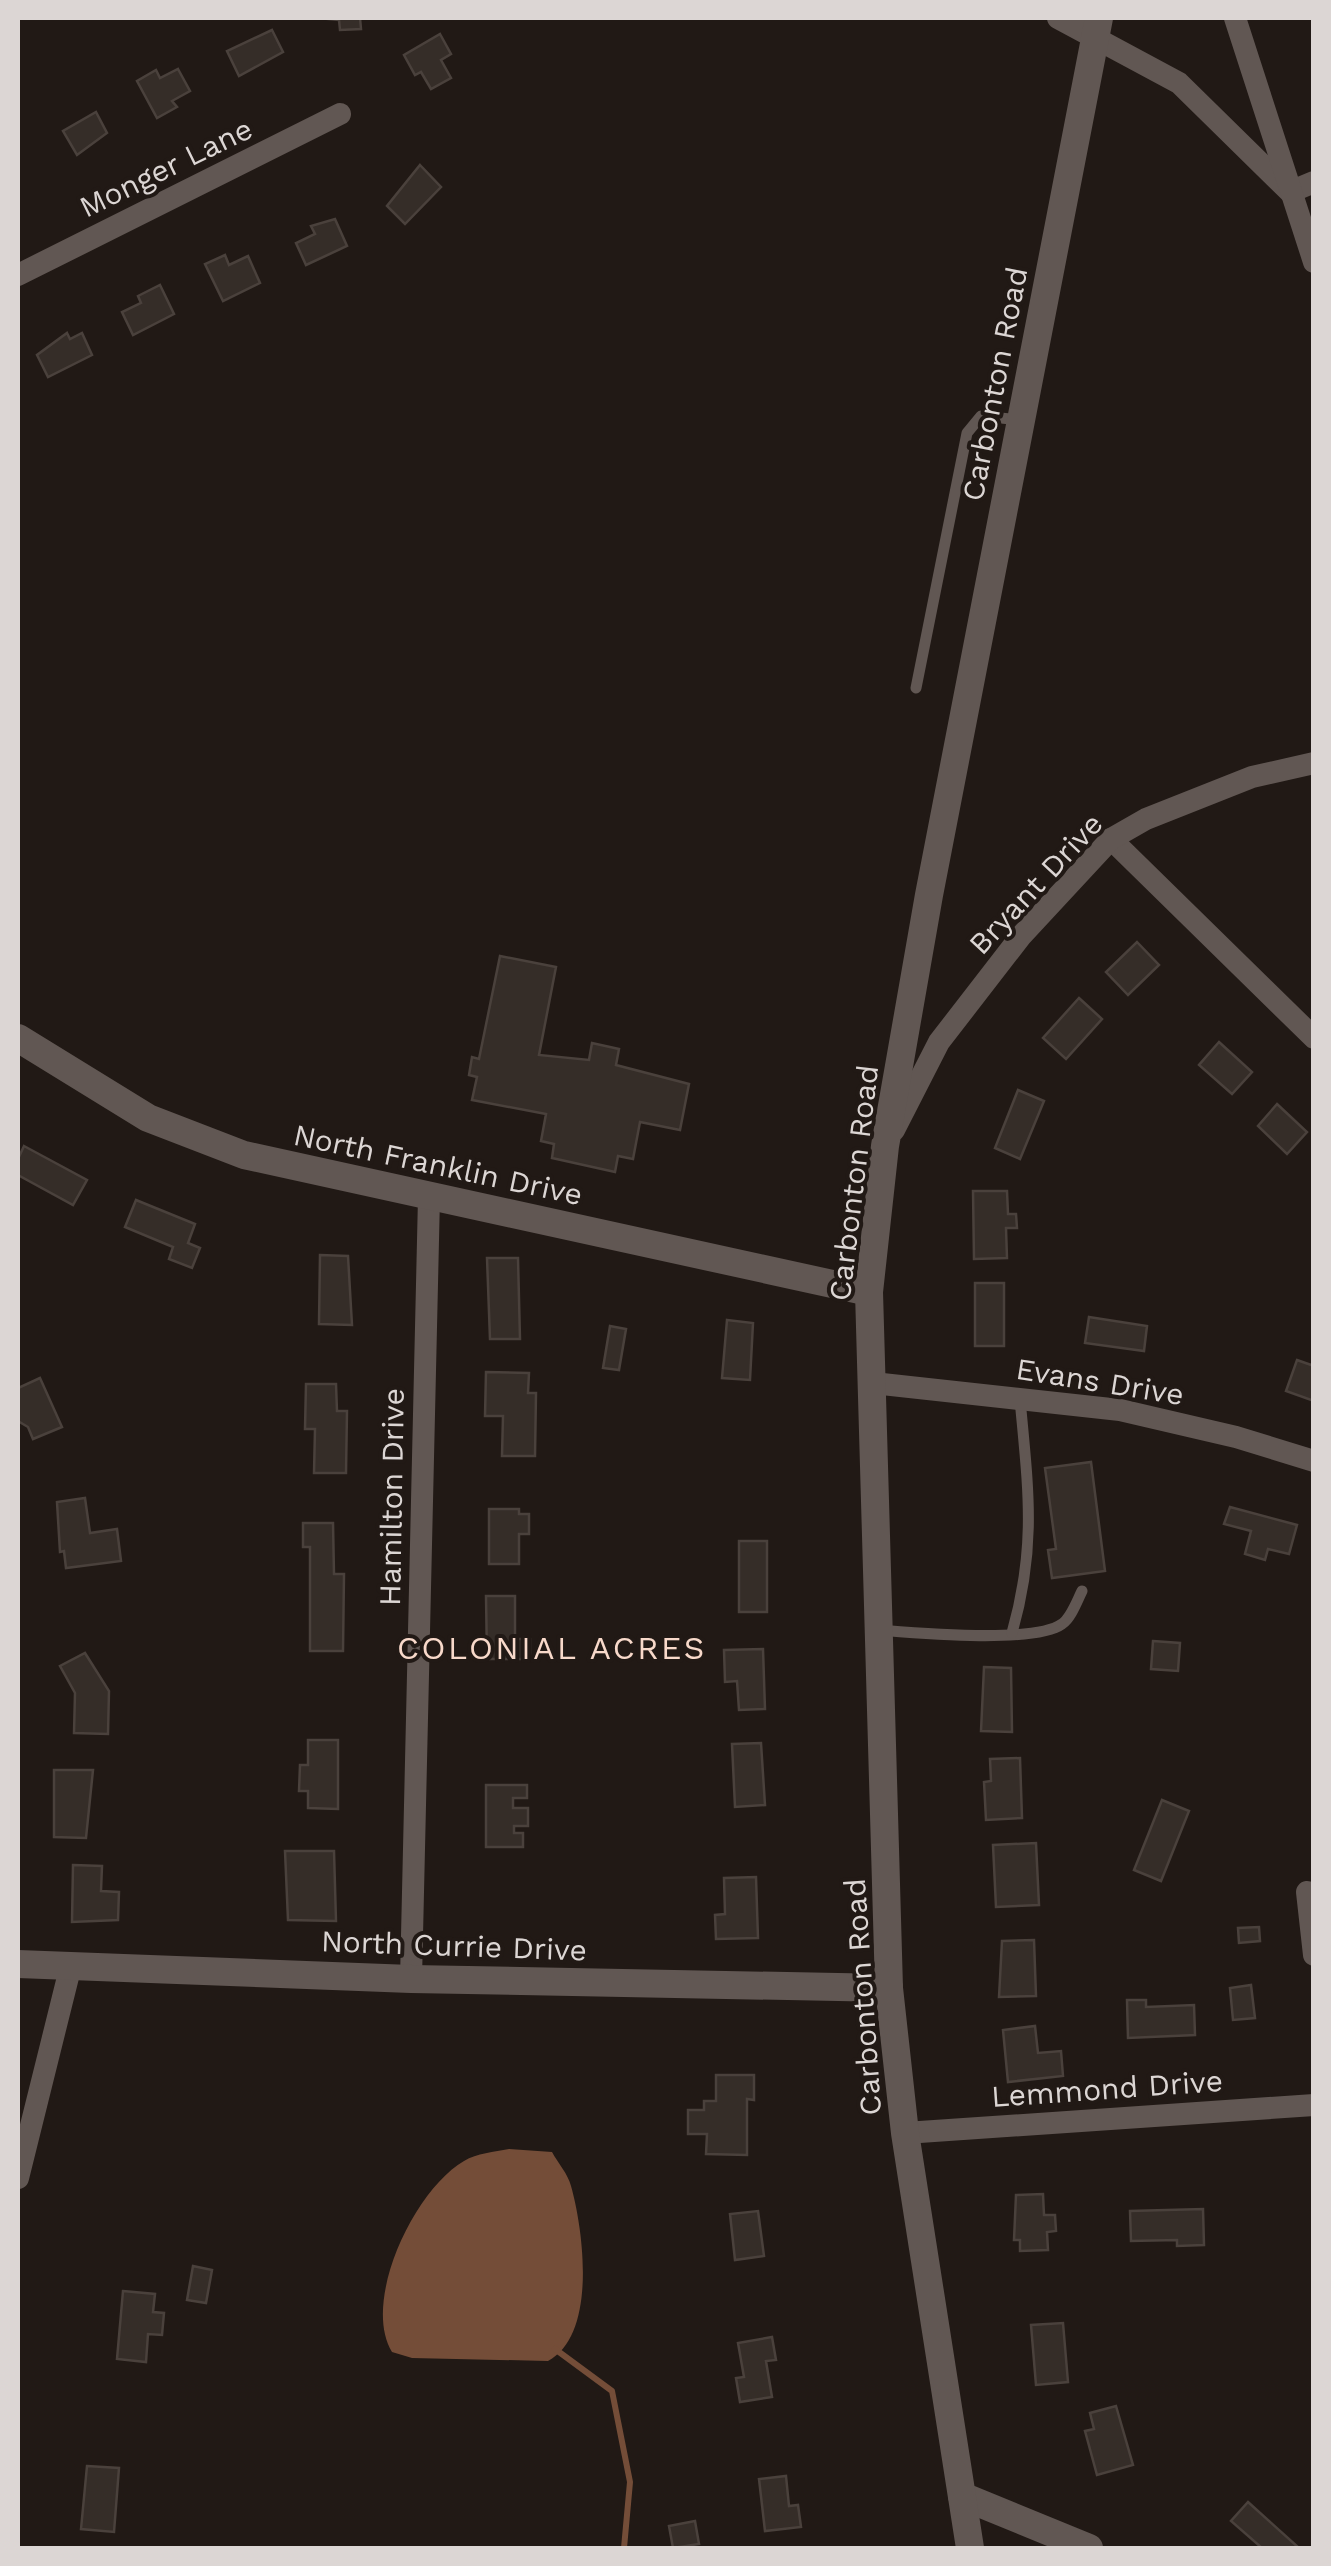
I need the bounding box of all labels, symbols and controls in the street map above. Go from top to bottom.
street label: Monger Lane [74,111,258,224]
street label: Carbonton Road [955,264,1034,504]
street label: Bryant Drive [962,806,1110,961]
street label: Carbonton Road [822,1063,885,1303]
street label: North Franklin Drive [290,1117,586,1212]
street label: Evans Drive [1014,1351,1187,1412]
street label: Hamilton Drive [372,1388,411,1606]
district label: COLONIAL ACRES [397,1629,707,1667]
street label: Carbonton Road [837,1877,888,2117]
street label: North Currie Drive [320,1923,588,1968]
street label: Lemmond Drive [990,2063,1224,2114]

